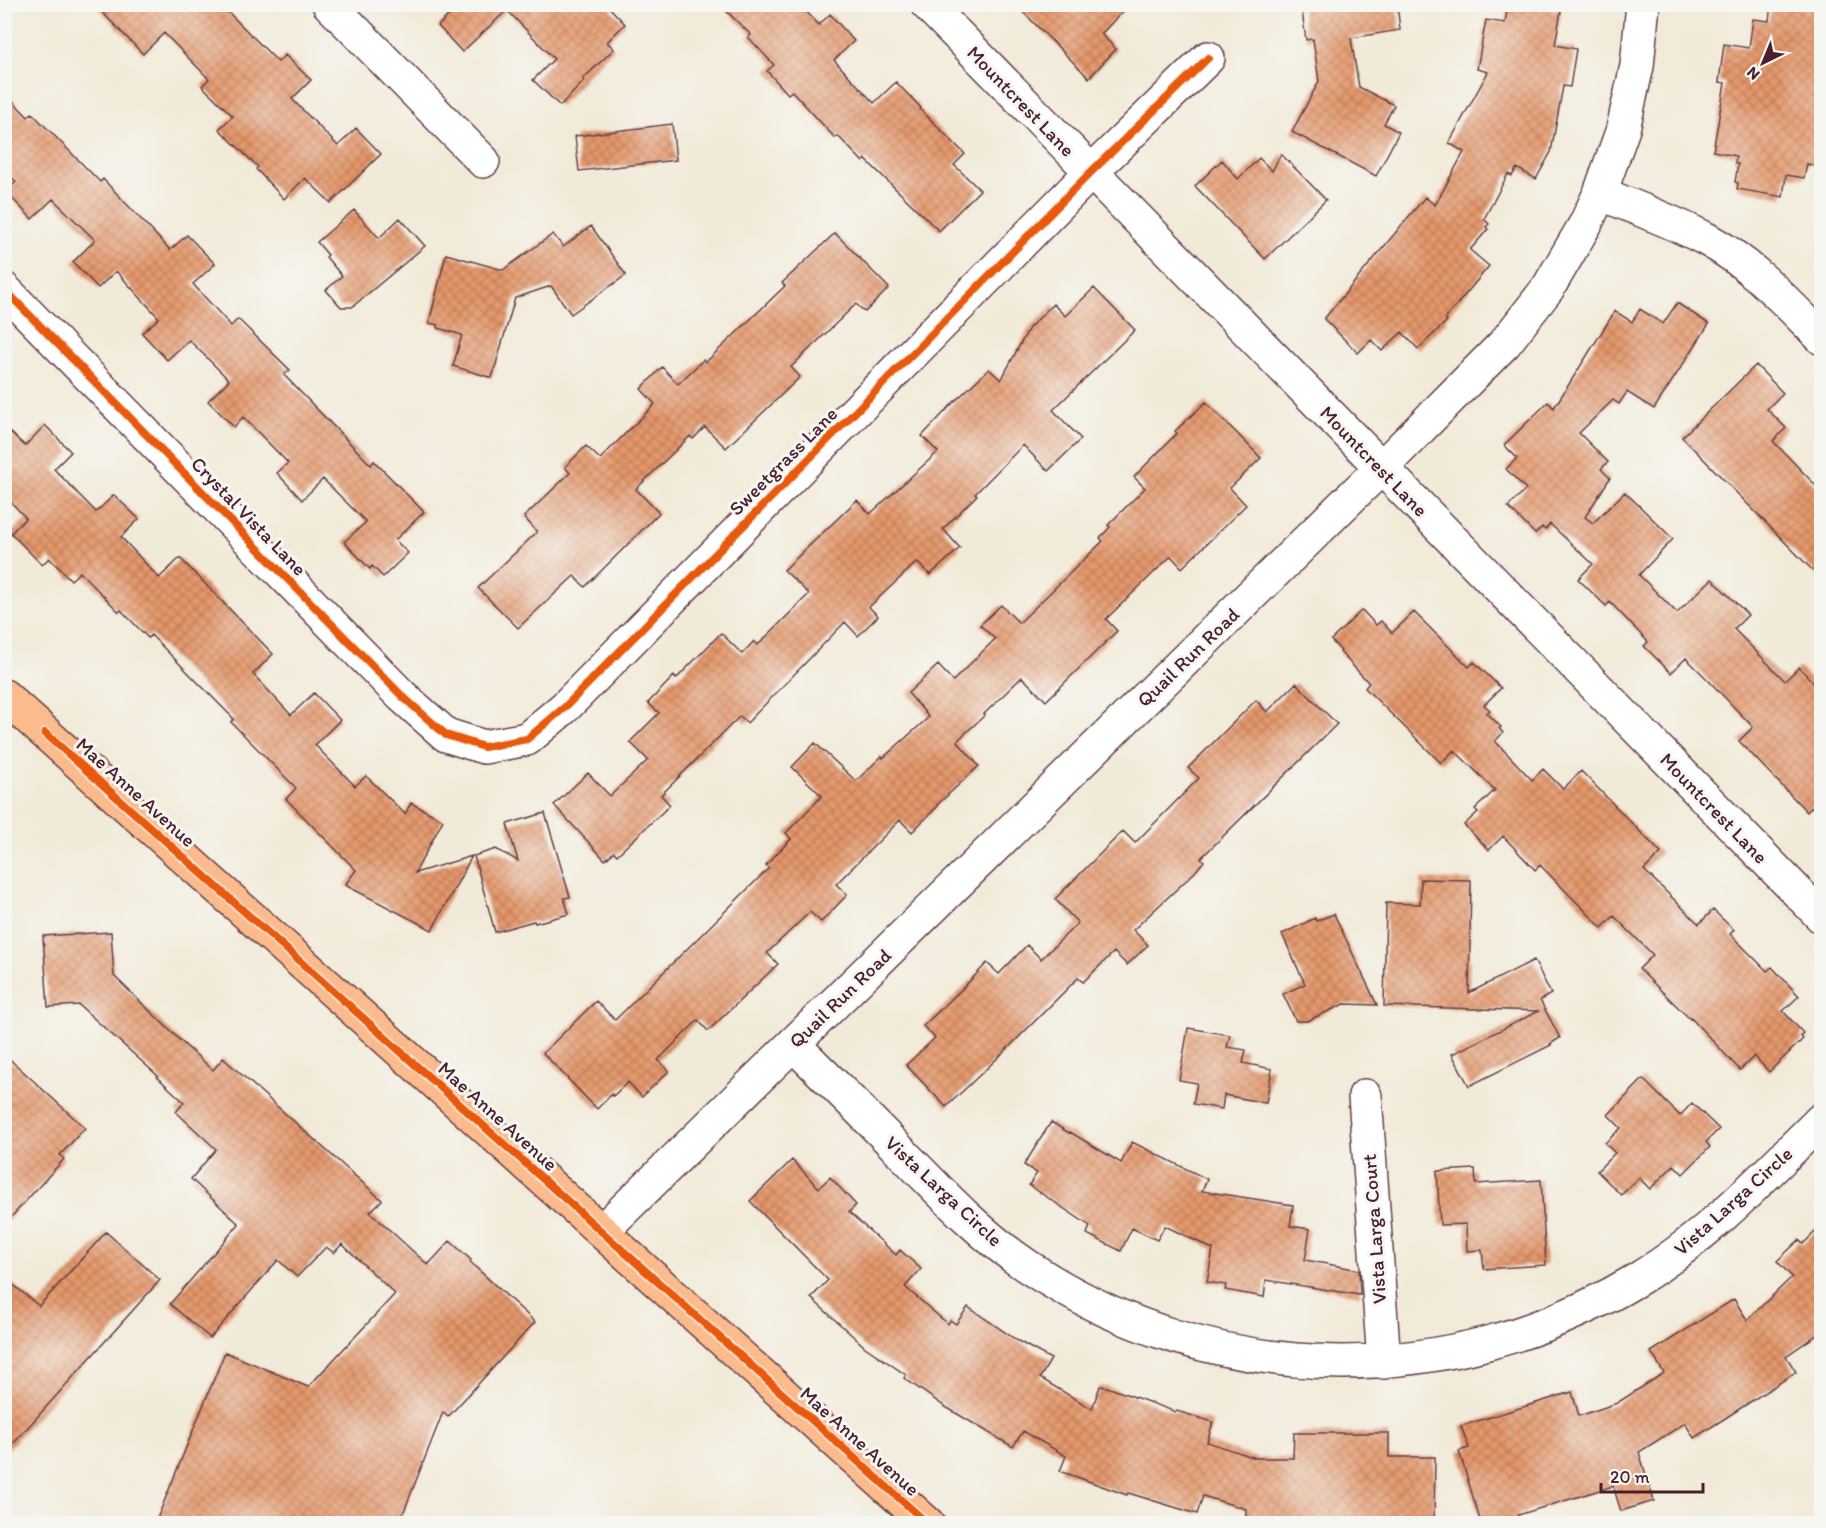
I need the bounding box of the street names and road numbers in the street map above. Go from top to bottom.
street label: Mountcrest Lane [962,41,1080,161]
street label: Mountcrest Lane [1315,401,1433,521]
street label: Sweetgrass Lane [724,402,842,520]
street label: Crystal Vista Lane [186,452,312,580]
street label: Quail Run Road [1132,602,1244,712]
street label: Mae Anne Avenue [71,732,201,852]
street label: Mountcrest Lane [1655,748,1773,868]
street label: Quail Run Road [784,943,896,1053]
street label: Mae Anne Avenue [433,1056,563,1176]
street label: Vista Larga Circle [880,1131,1008,1251]
street label: Vista Larga Circle [1669,1141,1797,1261]
street label: Vista Larga Court [1357,1153,1391,1305]
street label: Mae Anne Avenue [795,1381,925,1501]

